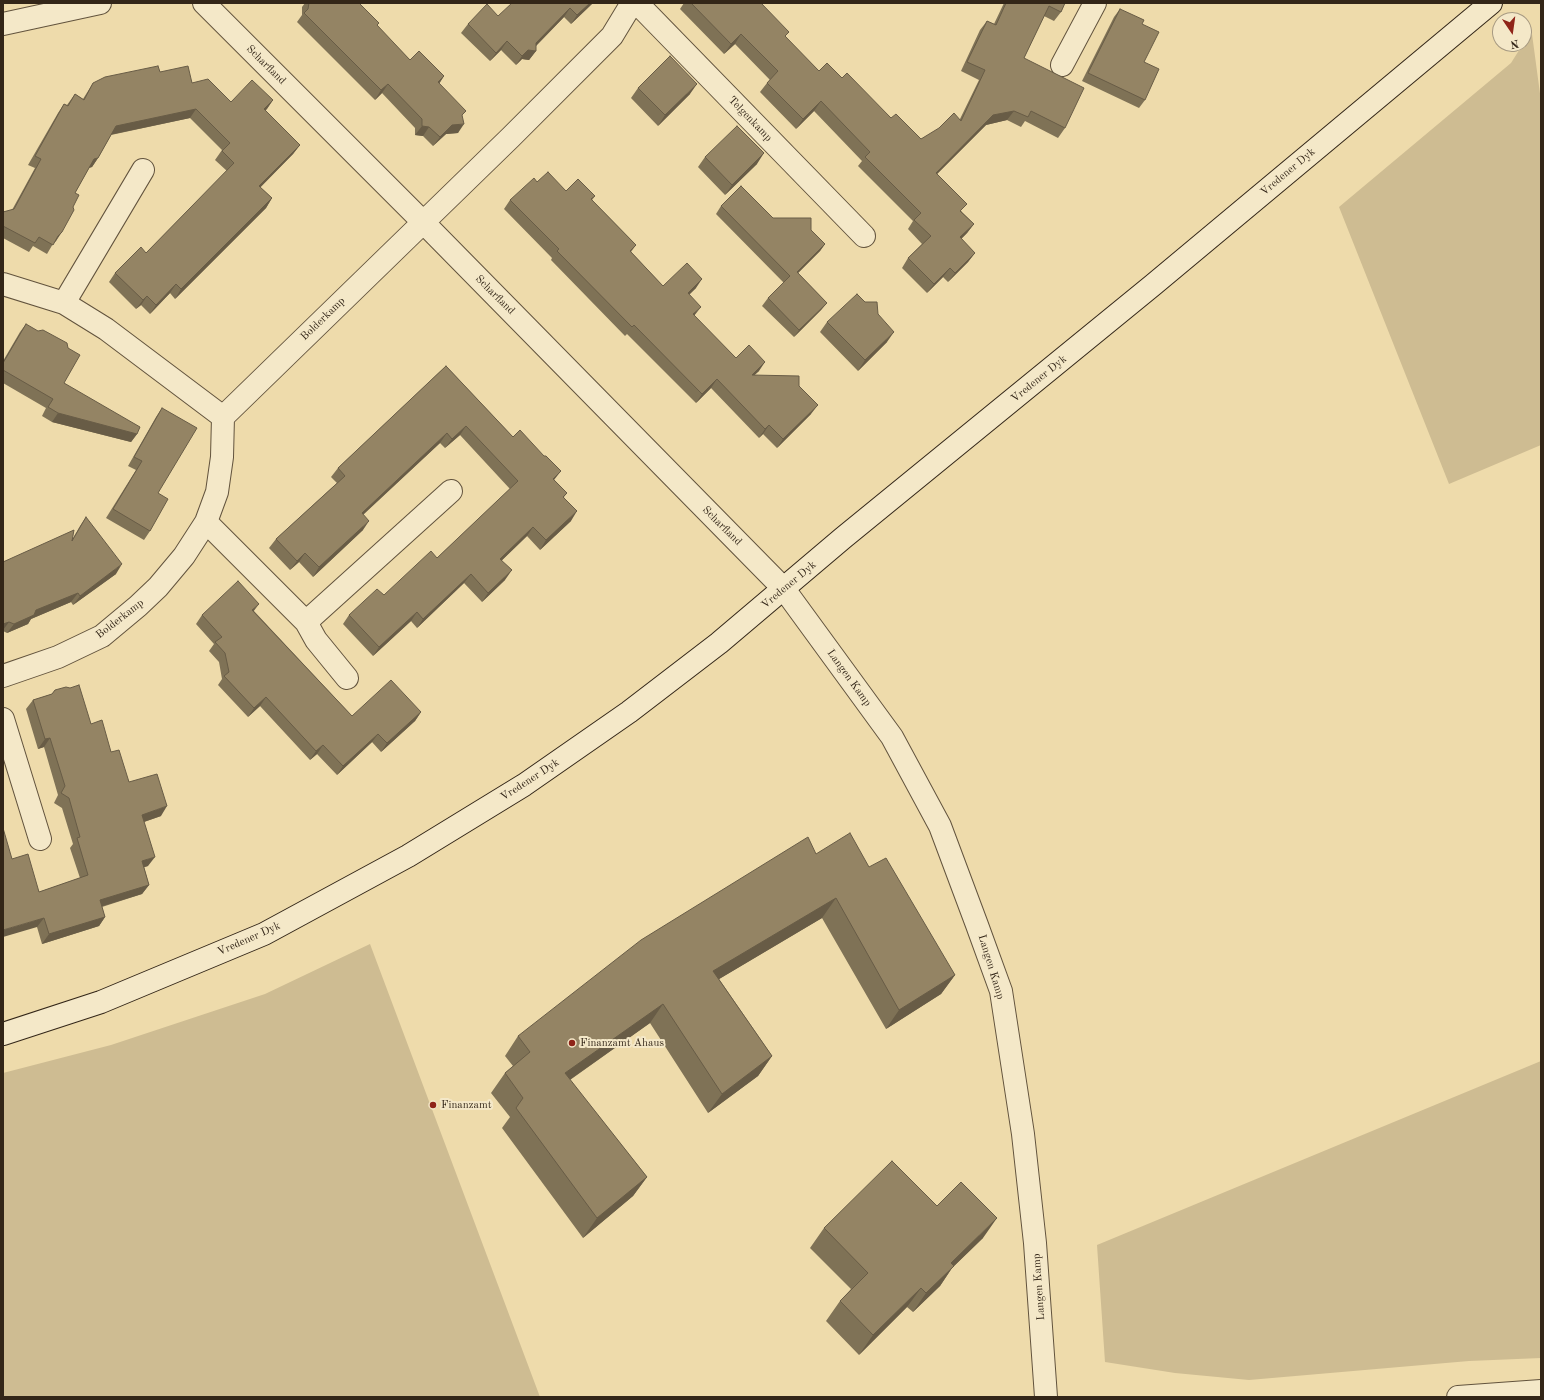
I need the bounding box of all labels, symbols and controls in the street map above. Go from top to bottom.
north arrow [1492,12,1532,52]
text: N [1509,37,1520,50]
street label: Scharfland [243,42,289,88]
street label: Telgenkamp [725,94,775,144]
street label: Vredener Dyk [1258,145,1318,199]
street label: Scharfland [472,272,518,318]
street label: Bolderkamp [298,294,348,344]
street label: Vredener Dyk [1009,353,1069,405]
street label: Scharfland [699,503,745,549]
street label: Vredener Dyk [759,558,819,612]
street label: Bolderkamp [94,596,146,642]
street label: Langen Kamp [824,647,874,709]
street label: Vredener Dyk [498,756,562,804]
street label: Vredener Dyk [215,919,283,959]
street label: Langen Kamp [975,933,1007,1001]
place label: Finanzamt Ahaus [580,1036,664,1050]
marker: Finanzamt Ahaus [567,1038,577,1048]
place label: Finanzamt [441,1098,492,1112]
marker: Finanzamt [428,1100,438,1110]
street label: Langen Kamp [1030,1253,1048,1321]

